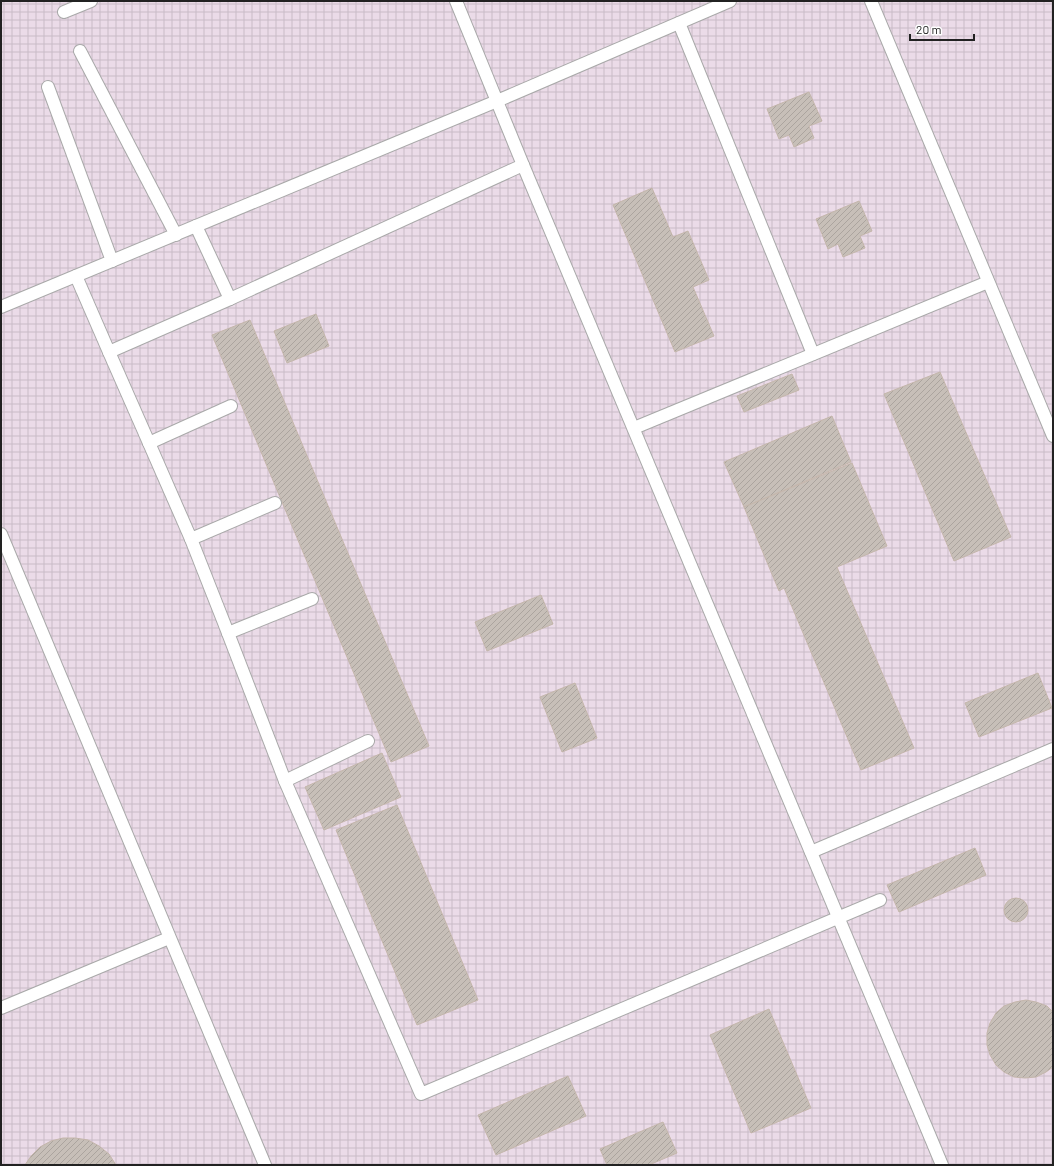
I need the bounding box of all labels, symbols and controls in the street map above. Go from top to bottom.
scale bar [910,16,974,42]
text: 20 m [916,22,942,36]

